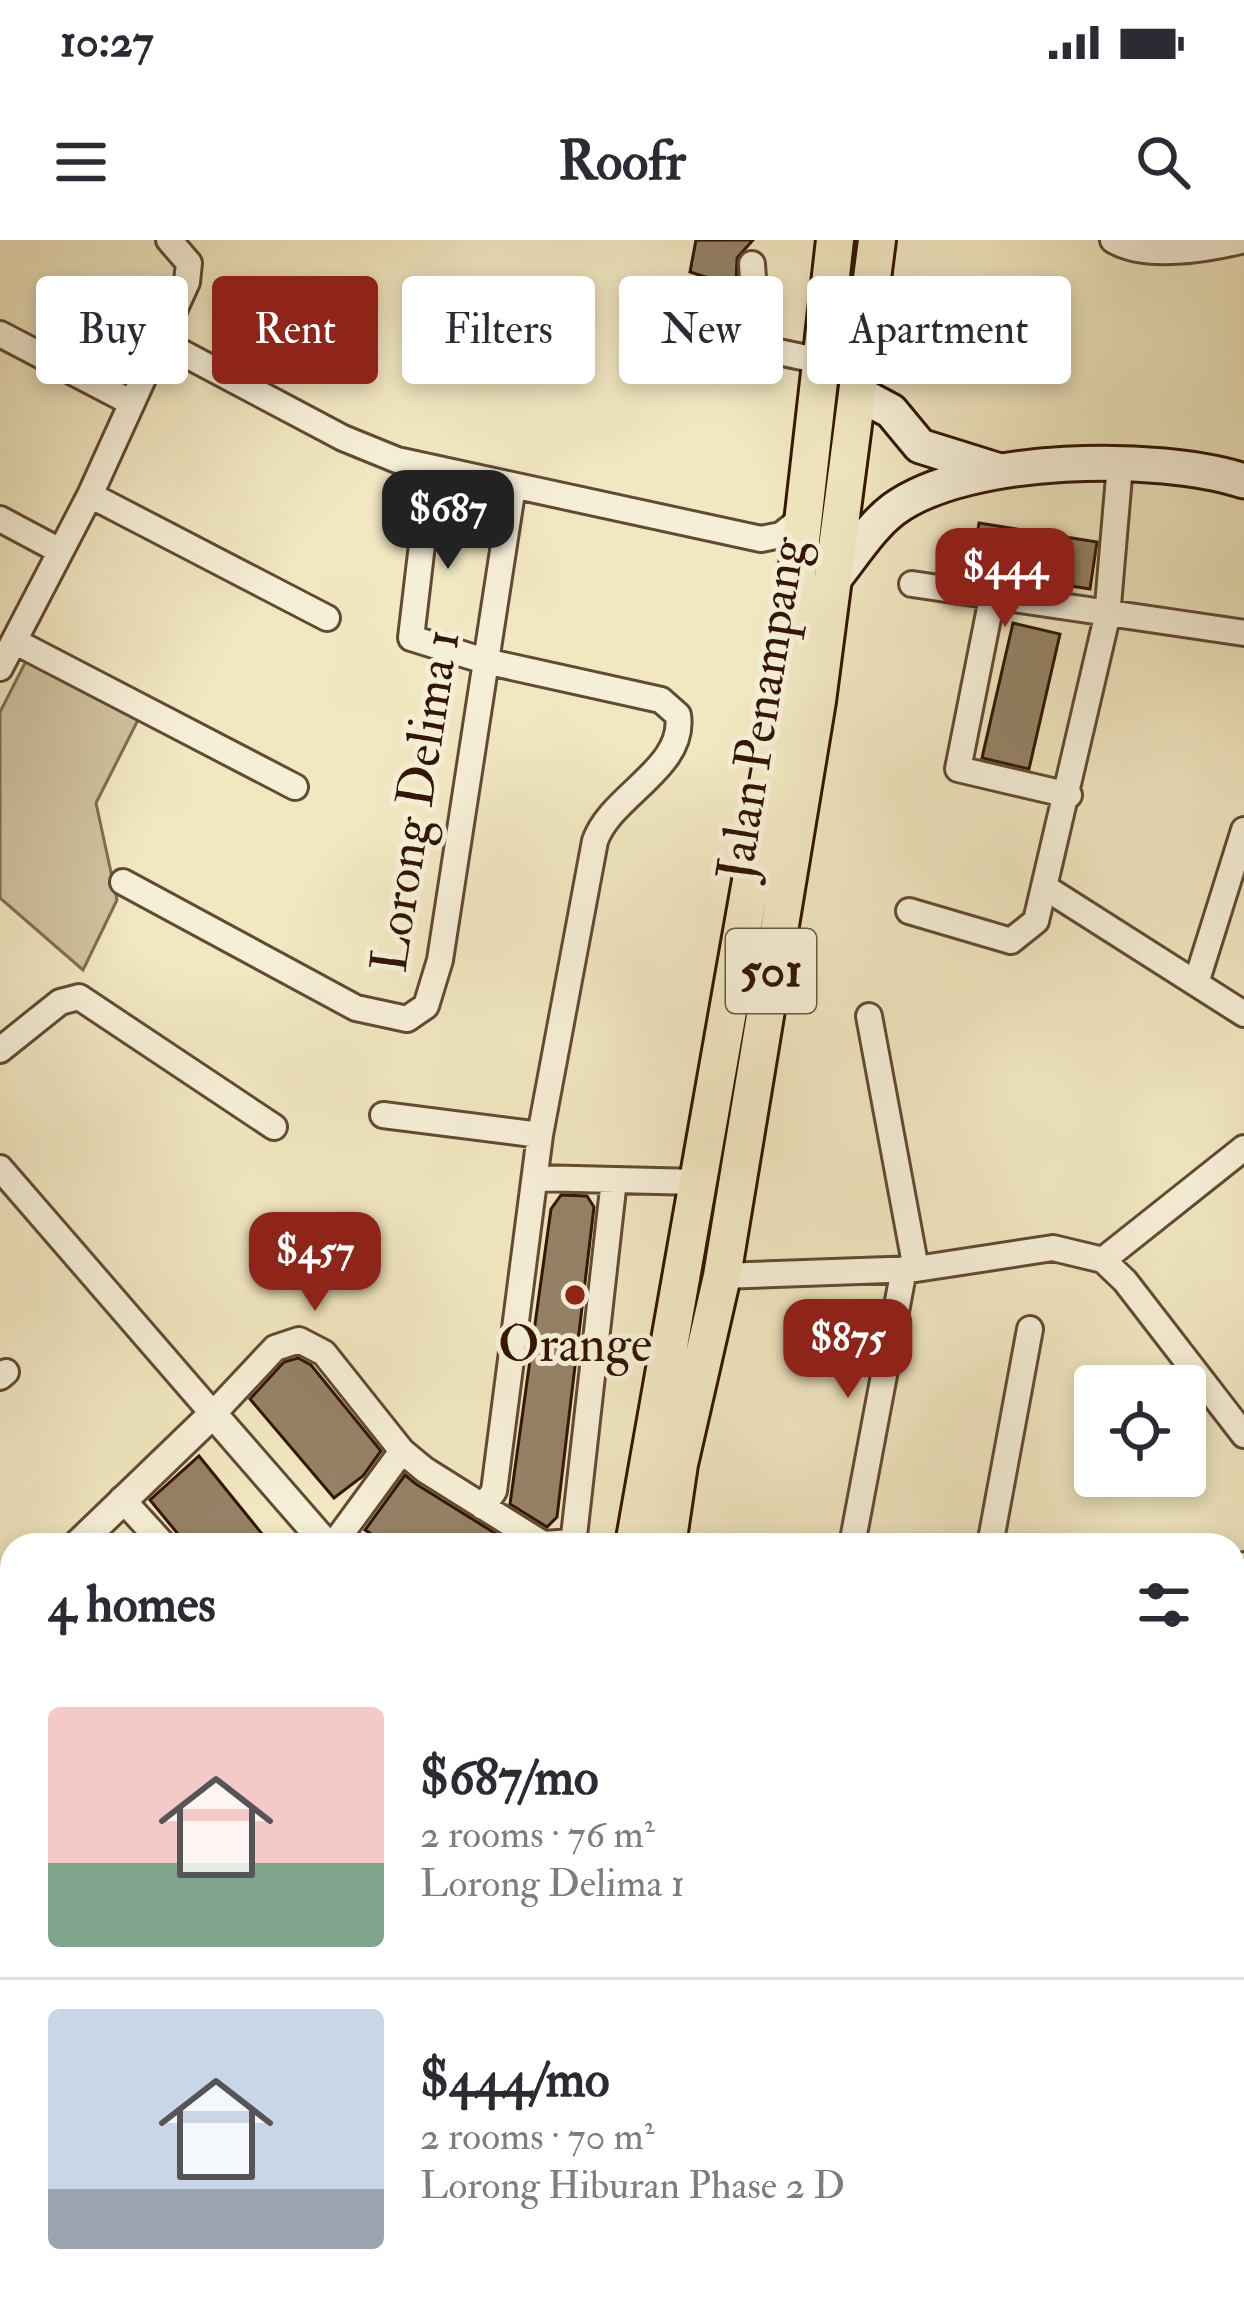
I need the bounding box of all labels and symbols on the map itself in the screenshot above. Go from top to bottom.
pin: $687 [377,470,519,572]
pin: $444 [934,528,1076,630]
street label: Jalan Penampang [703,532,821,887]
street label: Lorong Delima 1 [357,625,475,977]
road number: 501 [726,929,816,1013]
pin: $457 [244,1212,386,1314]
marker: Orange [562,1282,588,1308]
pin: $875 [777,1299,919,1401]
place label: Orange [498,1313,652,1377]

